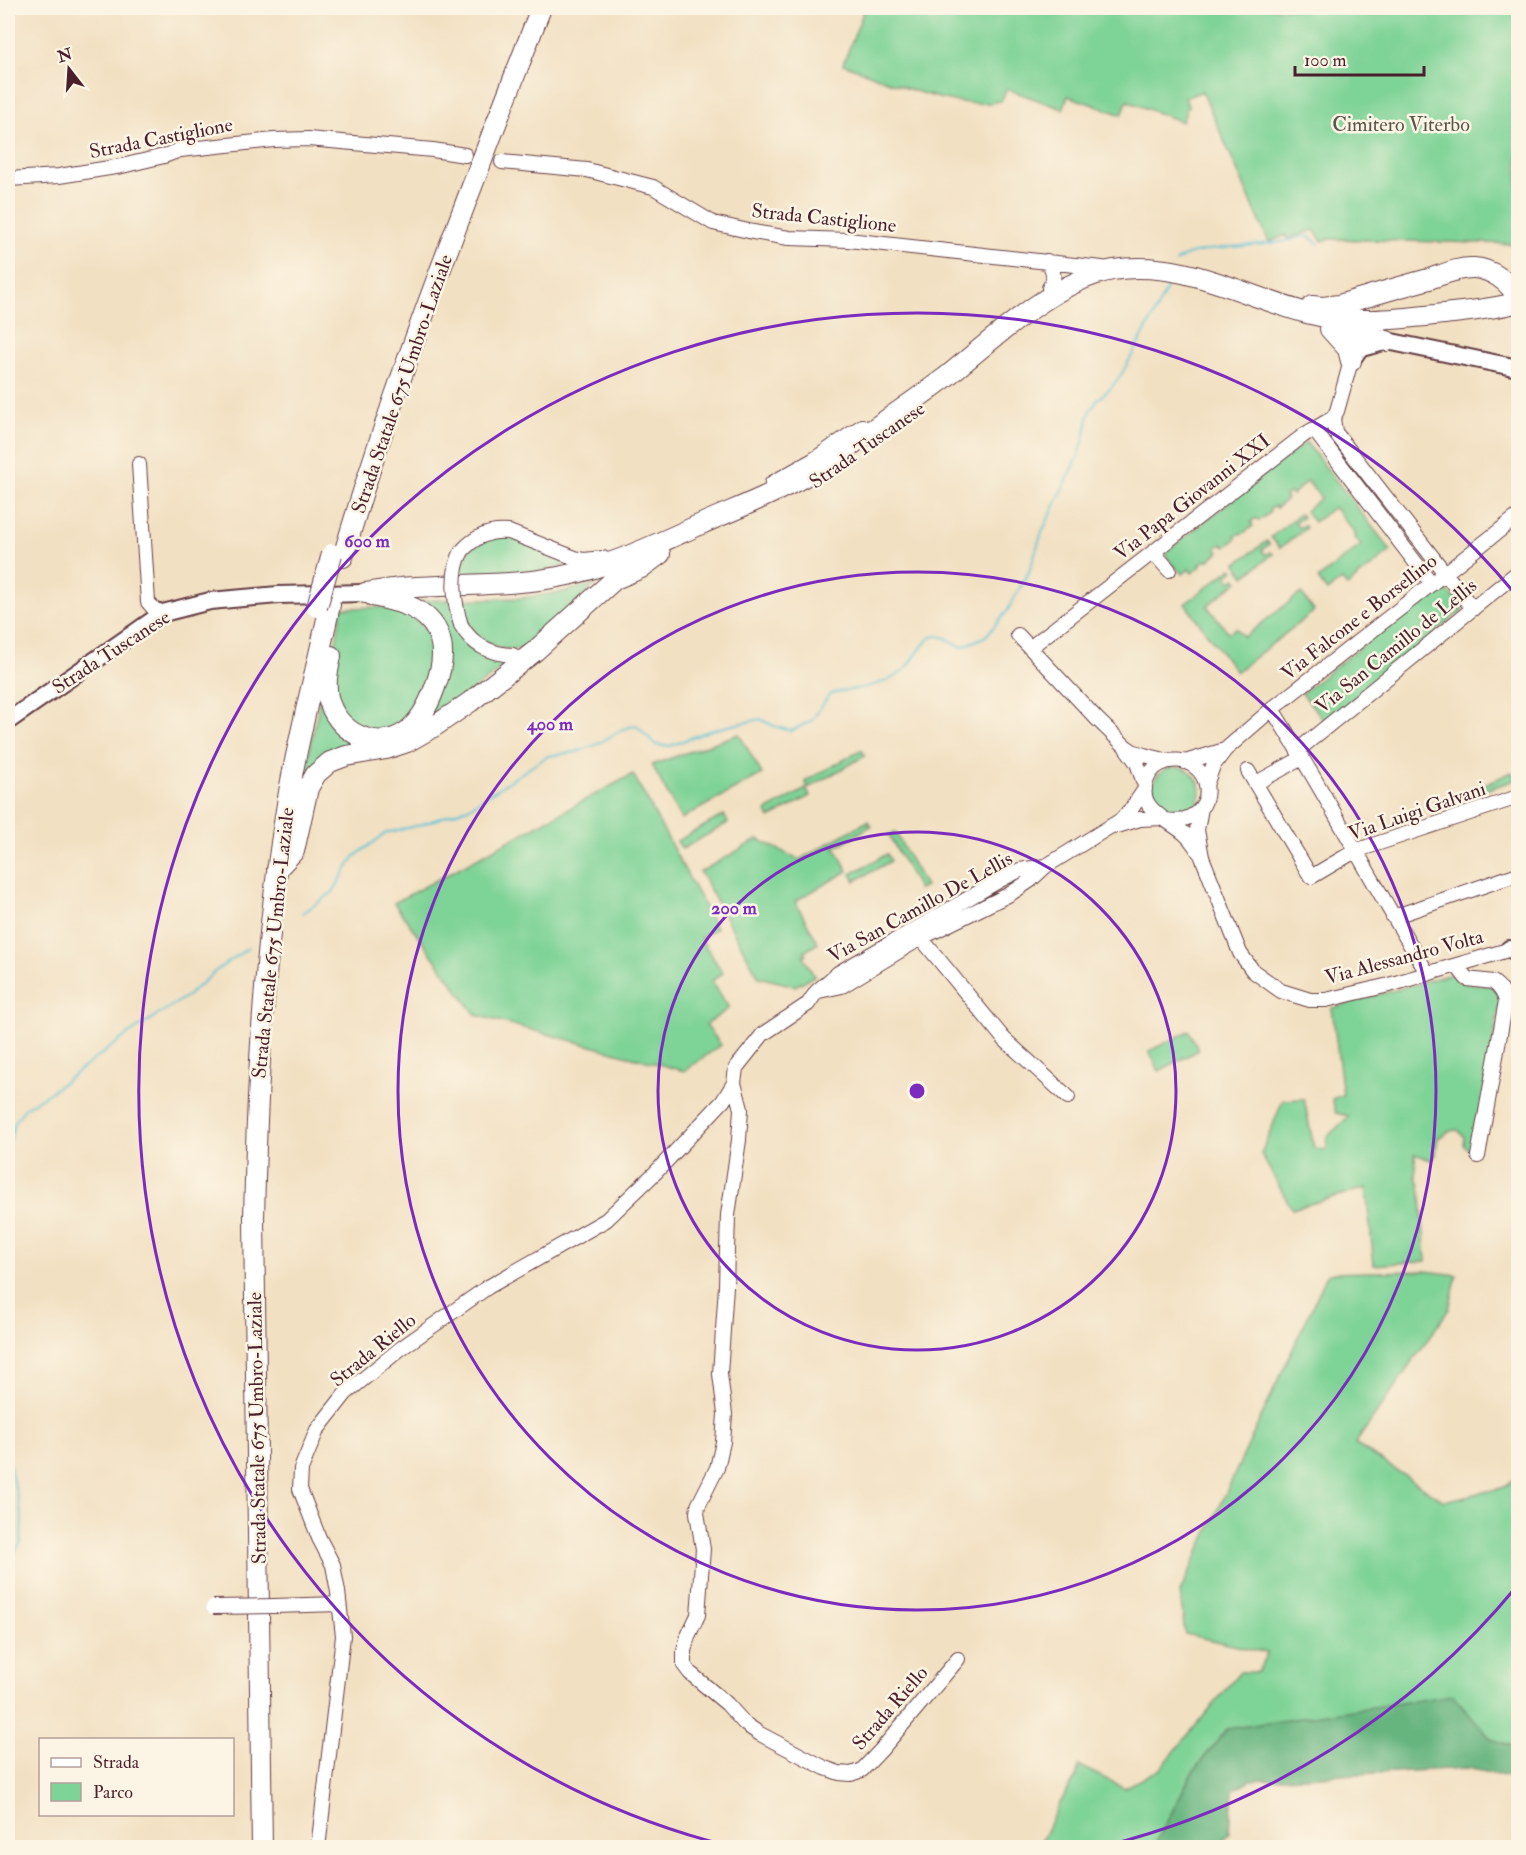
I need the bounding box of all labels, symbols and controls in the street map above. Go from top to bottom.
north arrow [39,39,99,99]
scale bar [1295,39,1424,77]
text: N [54,44,75,68]
text: 100 m [1304,49,1347,72]
street label: Strada Castiglione [87,112,235,164]
park label: Cimitero Viterbo [1332,112,1470,137]
street label: Strada Castiglione [750,198,898,238]
street label: Strada Statale 675 Umbro-Laziale [346,251,458,517]
street label: Strada Tuscanese [804,396,930,494]
street label: Via Papa Giovanni XXI [1109,428,1276,567]
text: 600 m [344,530,391,553]
street label: Via Falcone e Borsellino [1276,548,1442,686]
street label: Via San Camillo de Lellis [1310,573,1482,719]
street label: Strada Tuscanese [47,605,175,699]
text: 400 m [526,713,574,736]
street label: Via Luigi Galvani [1345,776,1489,846]
street label: Strada Statale 675 Umbro-Laziale [246,806,300,1080]
street label: Via San Camillo De Lellis [823,846,1017,968]
text: 200 m [711,897,758,920]
street label: Via Alessandro Volta [1322,924,1487,990]
centre of rings [907,1081,927,1101]
street label: Strada Statale 675 Umbro-Laziale [242,1292,272,1564]
street label: Strada Riello [325,1308,421,1392]
street label: Strada Riello [847,1661,933,1755]
legend [39,1738,234,1816]
text: Strada [93,1751,140,1774]
text: Parco [93,1781,133,1804]

